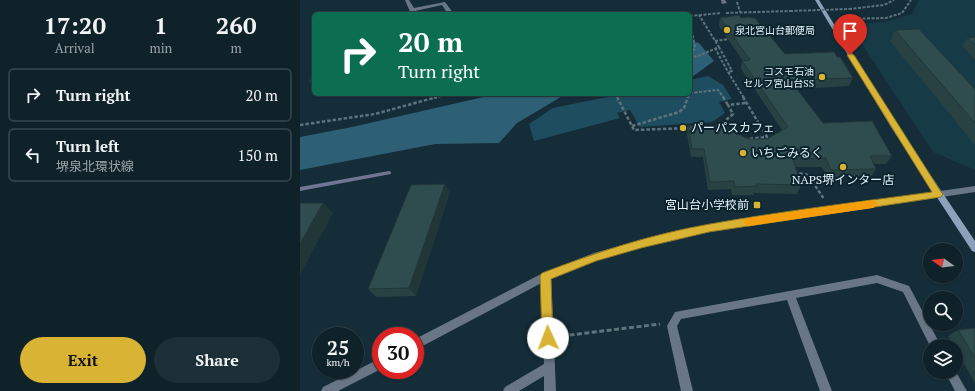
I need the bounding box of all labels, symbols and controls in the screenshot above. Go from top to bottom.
text: 17:20 [43,9,106,41]
text: 1 [154,9,168,41]
text: 260 [216,9,256,41]
pin [833,14,867,55]
icon: arrive [839,20,861,42]
text: 20 m [398,23,463,60]
place label: 泉北宮山台郵便局 [735,24,815,37]
marker: 泉北宮山台郵便局 [722,25,732,35]
icon: right [332,28,384,80]
text: Arrival [55,39,95,57]
text: min [149,39,172,57]
text: m [231,39,242,57]
text: Turn right [398,59,480,83]
place label: コスモ石油 セルフ宮山台SS [743,65,814,90]
marker: コスモ石油 セルフ宮山台SS [817,72,827,82]
icon: right [22,84,44,106]
text: Turn right [56,85,131,105]
text: 20 m [245,85,278,105]
place label: パーパスカフェ [691,120,775,135]
marker: パーパスカフェ [678,123,688,133]
text: Turn left [56,136,120,156]
icon: left [22,144,44,166]
text: 150 m [237,145,278,165]
place label: いちごみるく [751,145,823,160]
marker: いちごみるく [738,148,748,158]
text: 堺泉北環状線 [56,157,134,175]
marker: NAPS堺インター店 [838,162,848,172]
place label: NAPS堺インター店 [792,172,894,187]
place label: 宮山台小学校前 [665,197,749,212]
marker: 宮山台小学校前 [752,200,762,210]
north arrow [923,243,963,283]
map controls [923,243,963,379]
button: search [923,291,963,331]
position arrow [527,317,569,359]
speed limit sign: 30 [372,327,424,379]
text: 25 [327,334,349,361]
button: Exit [20,337,146,383]
button: Share [154,337,280,383]
button: layers [923,339,963,379]
text: km/h [326,356,350,369]

